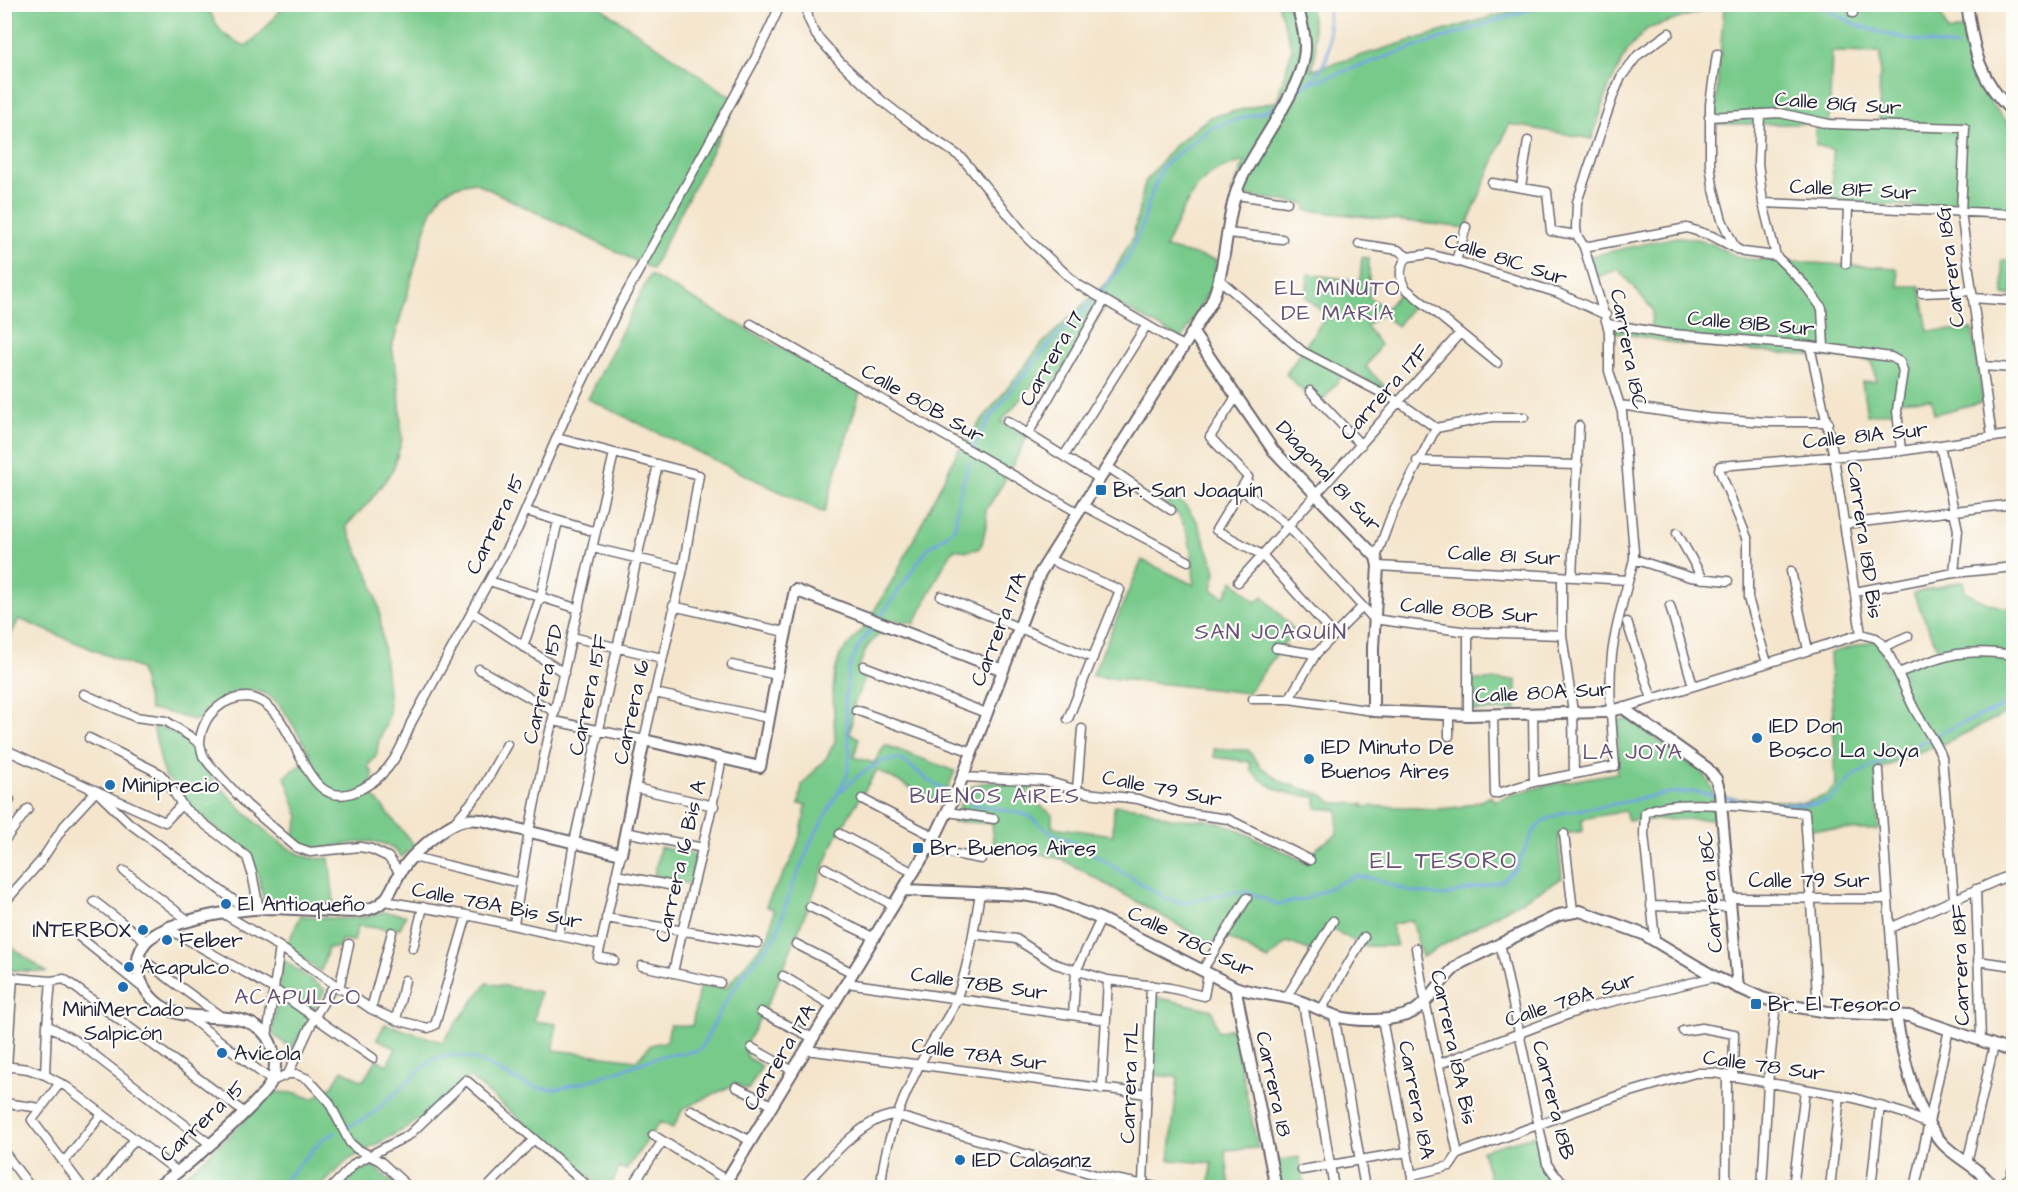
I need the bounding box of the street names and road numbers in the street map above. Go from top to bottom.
street label: Calle 81G Sur [1774,85,1903,122]
street label: Calle 81F Sur [1789,172,1918,207]
street label: Carrera 18G [1929,204,1972,329]
street label: Calle 81C Sur [1441,226,1571,293]
street label: Carrera 18C [1603,286,1654,412]
street label: Calle 81B Sur [1686,304,1816,344]
street label: Carrera 17 [1012,305,1091,412]
street label: Carrera 17F [1333,337,1436,447]
street label: Calle 80B Sur [856,356,990,451]
street label: Diagonal 81 Sur [1268,414,1388,540]
street label: Calle 81A Sur [1801,414,1930,456]
street label: Carrera 18D Bis [1839,460,1890,620]
street label: Carrera 15 [459,469,532,579]
street label: Calle 81 Sur [1447,538,1561,573]
street label: Carrera 17A [963,568,1034,690]
street label: Calle 80B Sur [1399,590,1539,631]
street label: Carrera 15D [516,621,571,747]
street label: Carrera 15F [562,632,616,758]
street label: Carrera 16 [606,657,657,767]
street label: Calle 80A Sur [1474,674,1612,711]
street label: Calle 79 Sur [1100,763,1224,814]
street label: Carrera 16 Bis A [648,777,713,945]
street label: Carrera 18C [1691,830,1730,954]
street label: Calle 79 Sur [1749,866,1870,895]
street label: Calle 78A Bis Sur [409,875,585,936]
street label: Calle 78C Sur [1123,898,1259,985]
street label: Carrera 18F [1944,903,1977,1026]
street label: Calle 78B Sur [909,960,1049,1007]
street label: Calle 78A Sur [1501,965,1640,1034]
street label: Carrera 18A Bis [1423,967,1484,1127]
street label: Carrera 17A [736,998,823,1116]
street label: Carrera 17L [1113,1022,1146,1144]
street label: Carrera 18 [1248,1029,1299,1140]
street label: Calle 78A Sur [910,1031,1049,1078]
street label: Carrera 18B [1525,1037,1582,1163]
street label: Carrera 18A [1391,1038,1442,1163]
street label: Calle 78 Sur [1701,1043,1827,1088]
street label: Carrera 15 [153,1074,252,1169]

